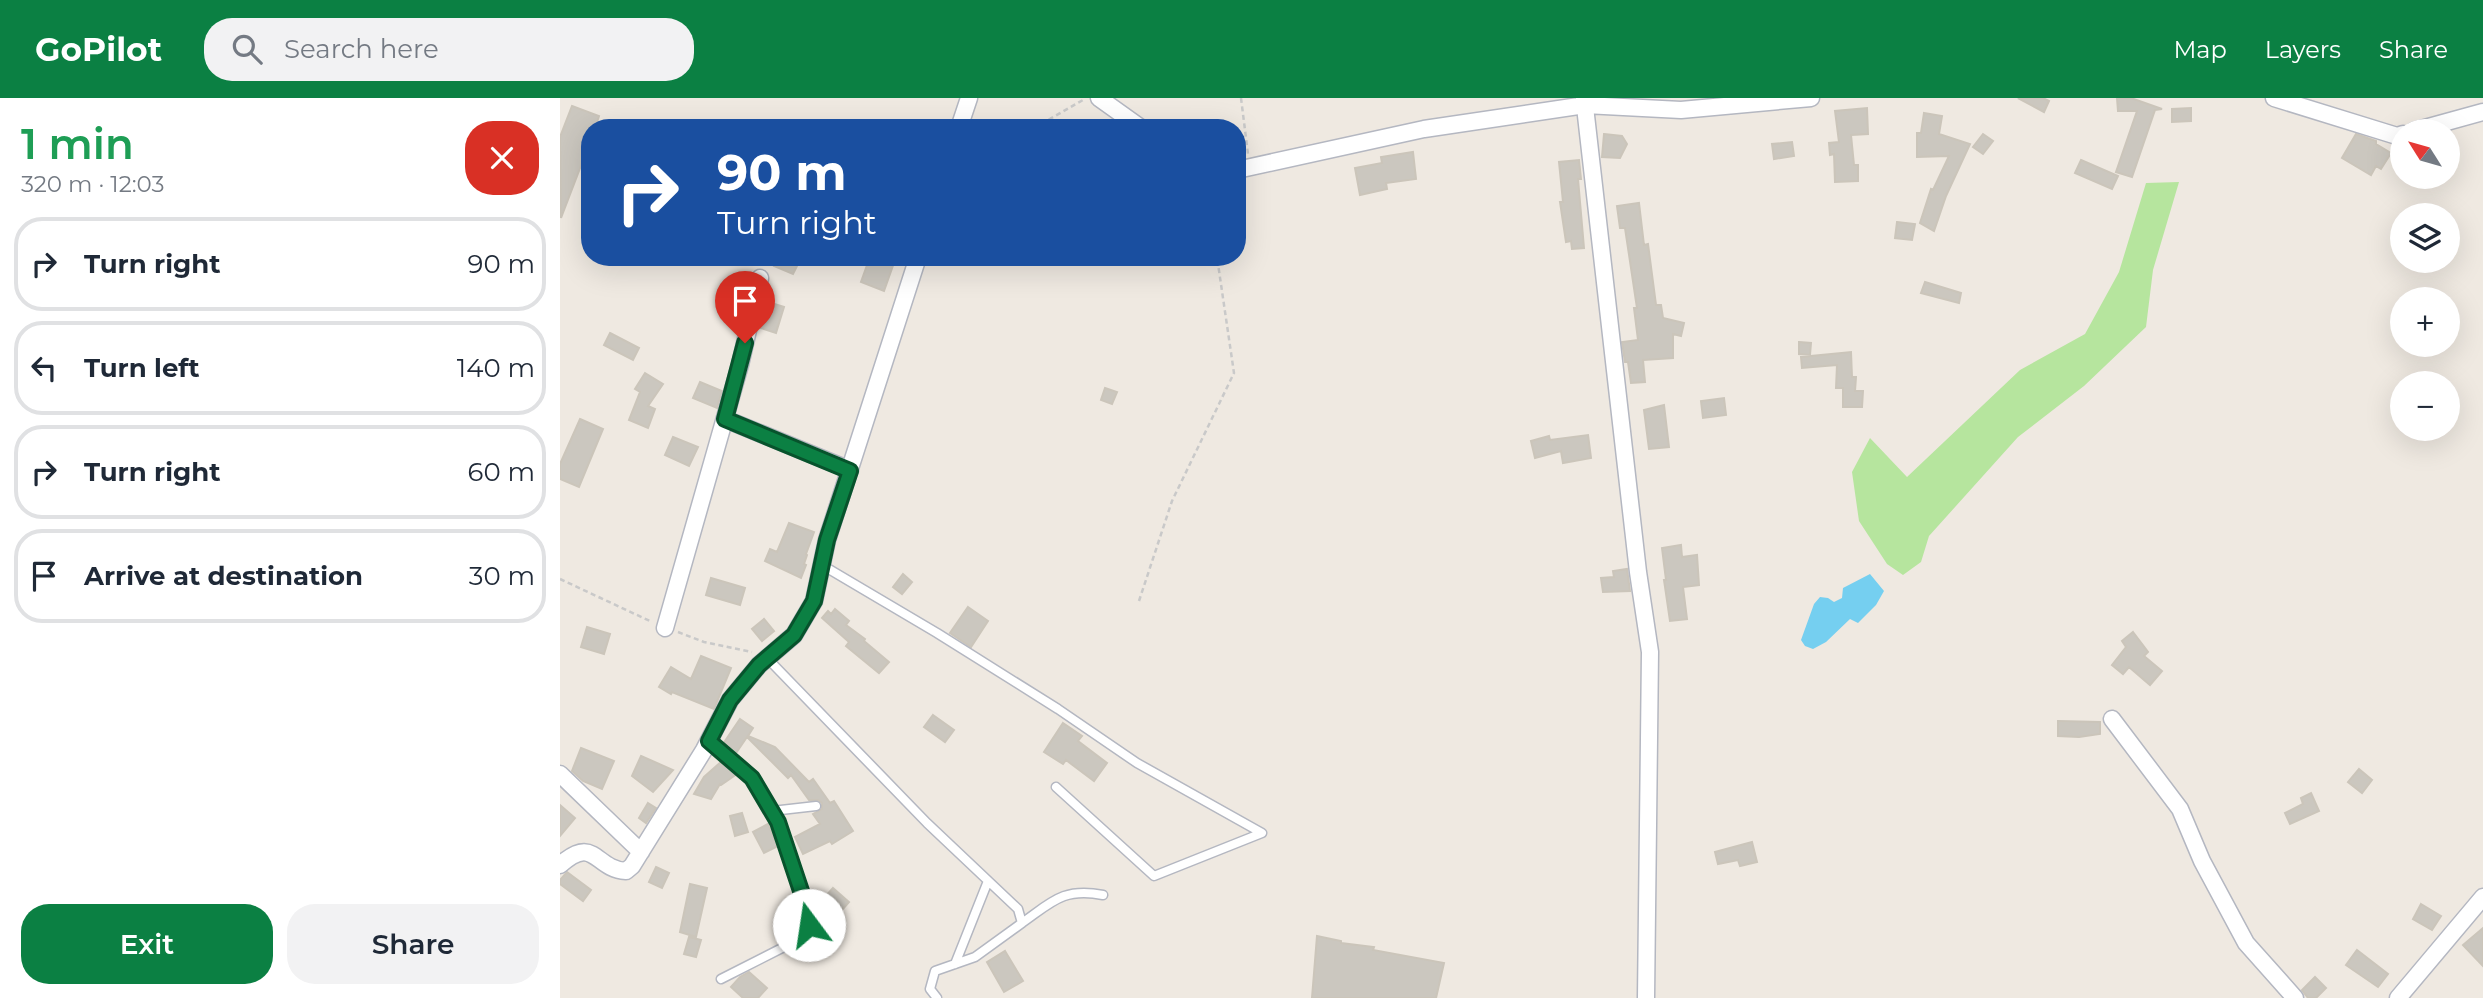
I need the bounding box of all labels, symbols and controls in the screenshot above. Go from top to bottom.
search box [204,18,694,81]
text: GoPilot [35,29,162,69]
icon: search [228,30,266,68]
text: Search here [284,33,439,65]
text: Map [2173,35,2227,64]
text: Layers [2265,35,2341,64]
text: Share [2379,35,2448,64]
text: 1 min [21,118,134,170]
north arrow [2390,119,2460,189]
map controls [2390,119,2460,441]
button: close [465,121,539,195]
text: 90 m [717,143,847,202]
icon: right [602,147,693,238]
text: 320 m · 12:03 [21,170,165,198]
text: Turn right [717,203,877,242]
button: layers [2390,203,2460,273]
icon: right [25,245,63,283]
text: Turn right [84,248,220,280]
text: 90 m [468,248,535,280]
pin [715,271,775,343]
icon: arrive [726,282,764,320]
button: + [2390,287,2460,357]
icon: left [25,349,63,387]
text: Turn left [84,352,200,384]
text: 140 m [457,352,535,384]
button: − [2390,371,2460,441]
icon: right [25,453,63,491]
text: Turn right [84,456,220,488]
text: 60 m [468,456,535,488]
icon: arrive [25,557,63,595]
text: Arrive at destination [84,560,363,592]
text: 30 m [469,560,535,592]
position arrow [772,888,846,962]
button: Exit [21,904,273,984]
button: Share [287,904,539,984]

